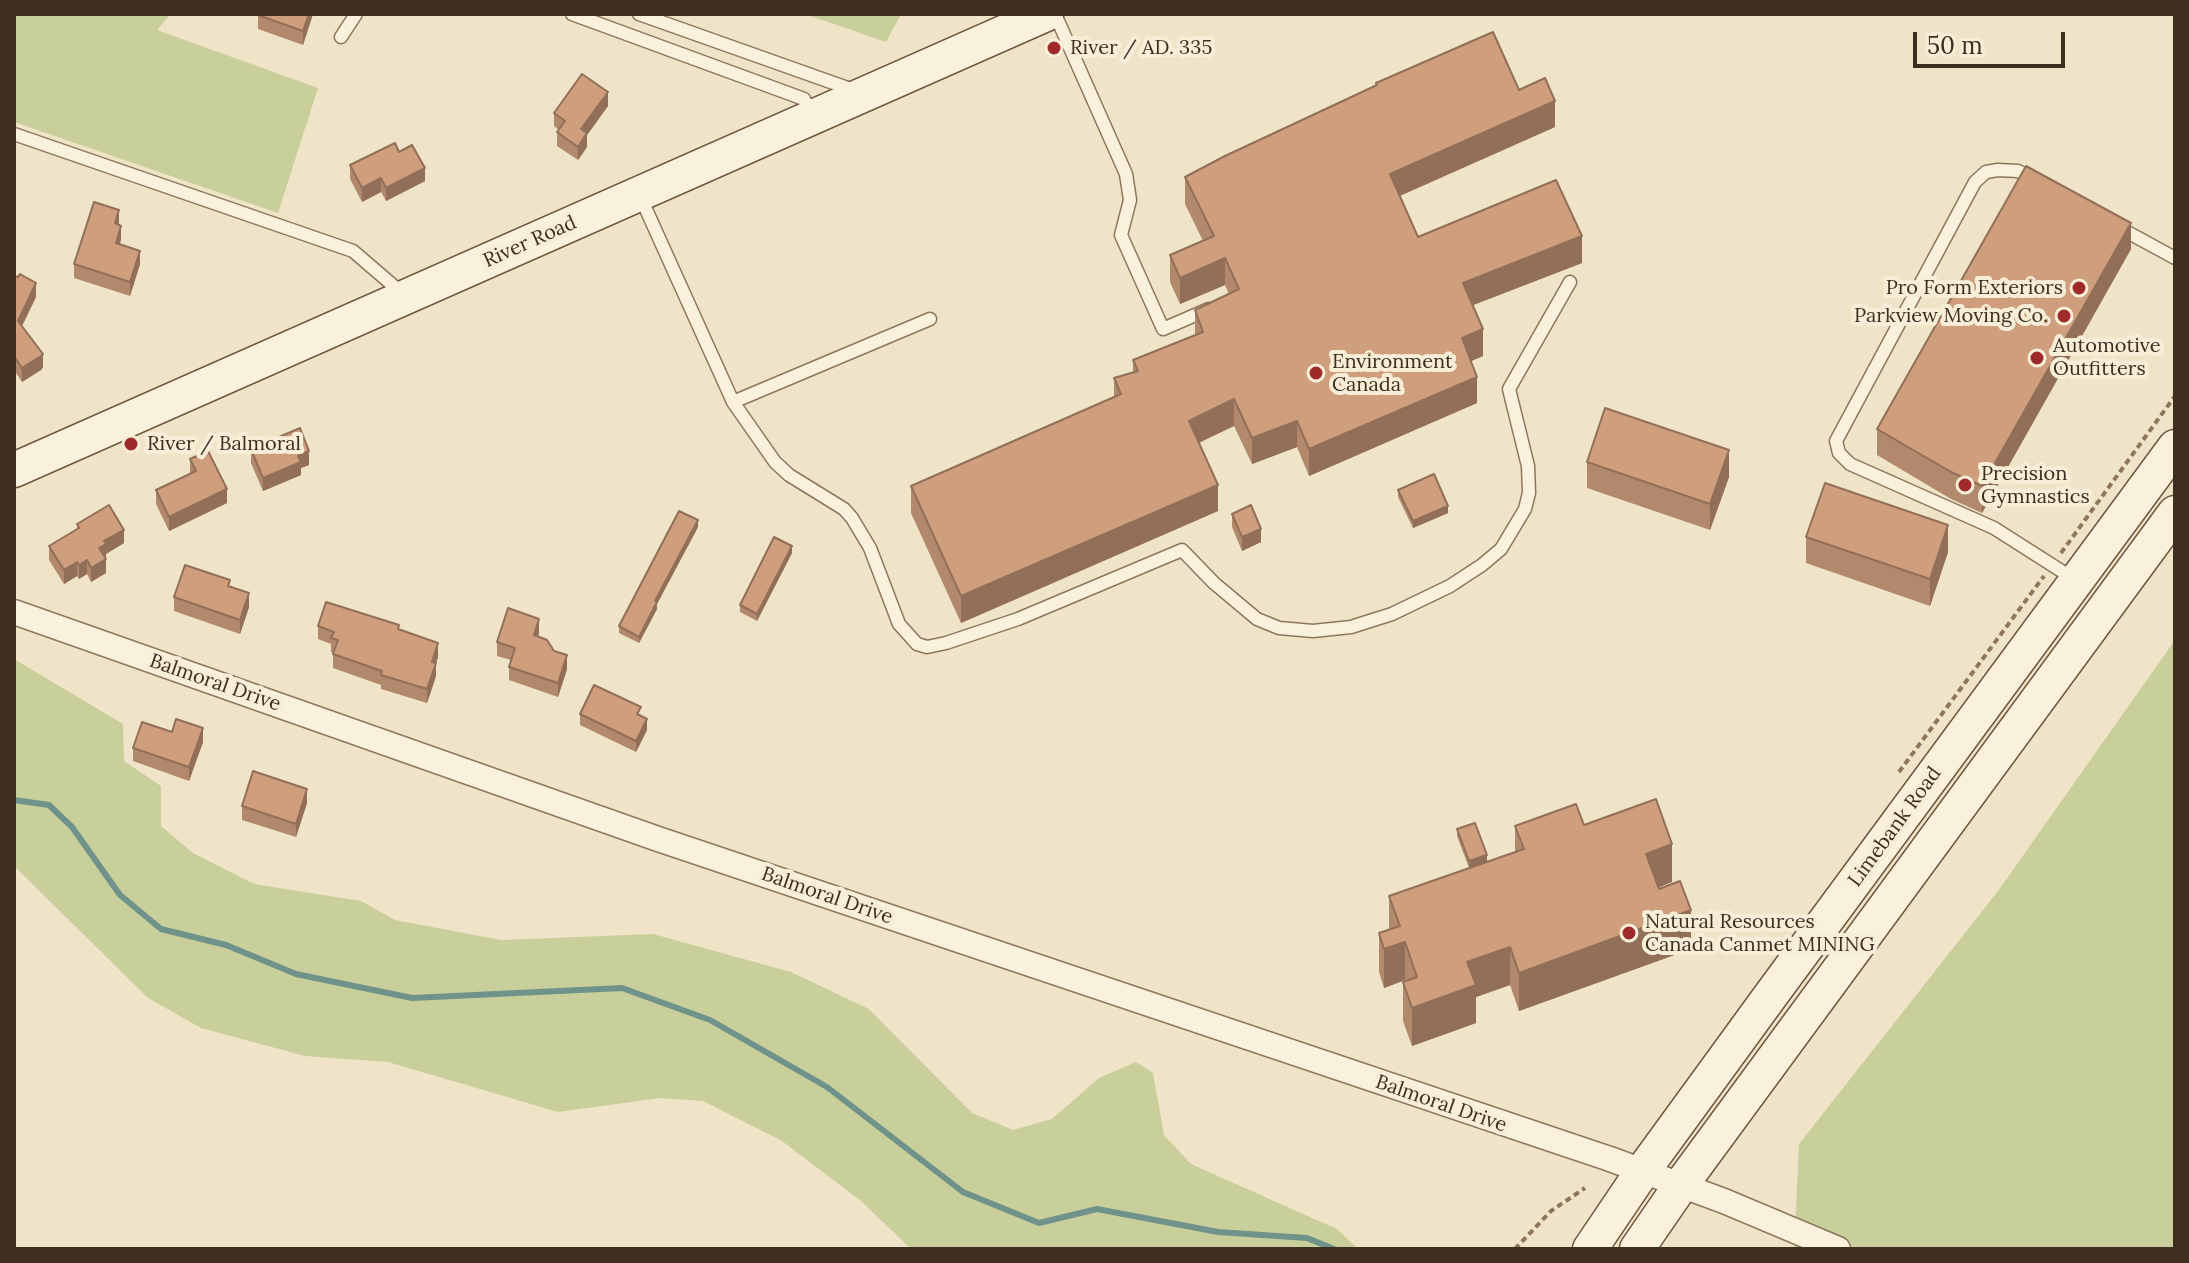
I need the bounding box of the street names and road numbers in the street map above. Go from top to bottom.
street label: River Road [480,211,580,273]
street label: Balmoral Drive [146,649,284,717]
street label: Limebank Road [1843,762,1947,892]
street label: Balmoral Drive [758,862,896,930]
street label: Balmoral Drive [1372,1070,1510,1138]

